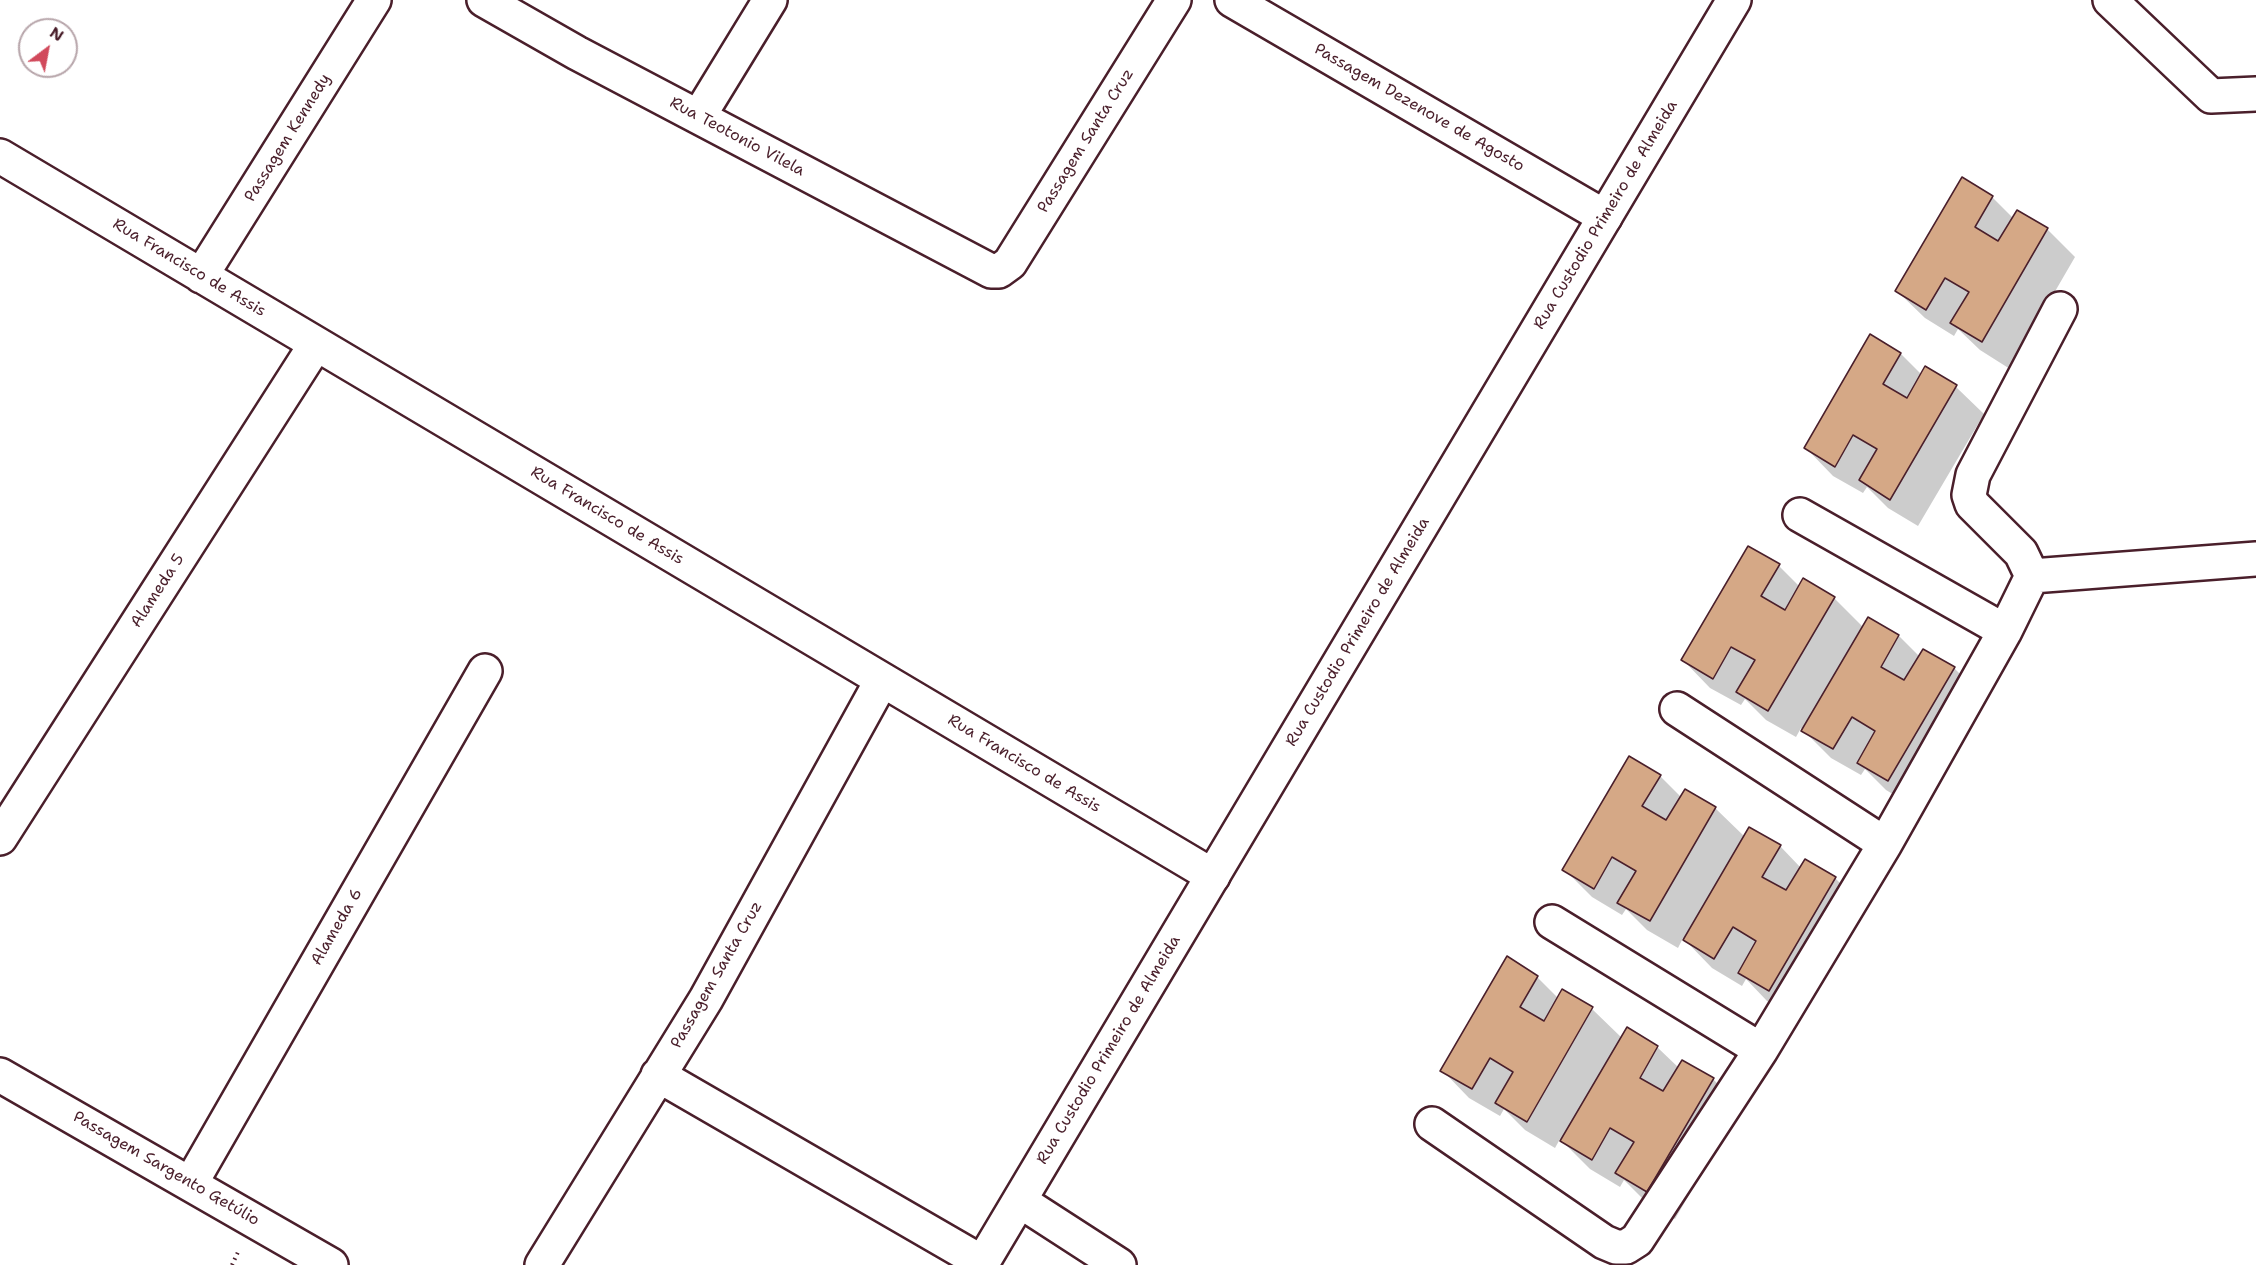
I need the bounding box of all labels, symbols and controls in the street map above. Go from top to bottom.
north arrow [18,18,78,78]
text: N [46,22,68,46]
street label: Passagem Dezenove de Agosto [1310,40,1528,176]
street label: Passagem Santa Cruz [1034,65,1138,217]
street label: Passagem Kennedy [241,70,335,206]
street label: Rua Teotonio Vilela [666,93,808,181]
street label: Rua Custodio Primeiro de Almeida [1530,97,1682,333]
street label: Rua Francisco de Assis [109,215,269,321]
street label: Rua Francisco de Assis [527,463,687,569]
street label: Rua Custodio Primeiro de Almeida [1282,514,1434,750]
street label: Alameda 5 [127,550,189,632]
street label: Rua Francisco de Assis [944,711,1104,817]
street label: Alameda 6 [307,885,367,969]
street label: Passagem Santa Cruz [667,898,767,1052]
street label: Rua Custodio Primeiro de Almeida [1033,932,1185,1168]
street label: Passagem Sargento Getúlio [69,1108,263,1230]

